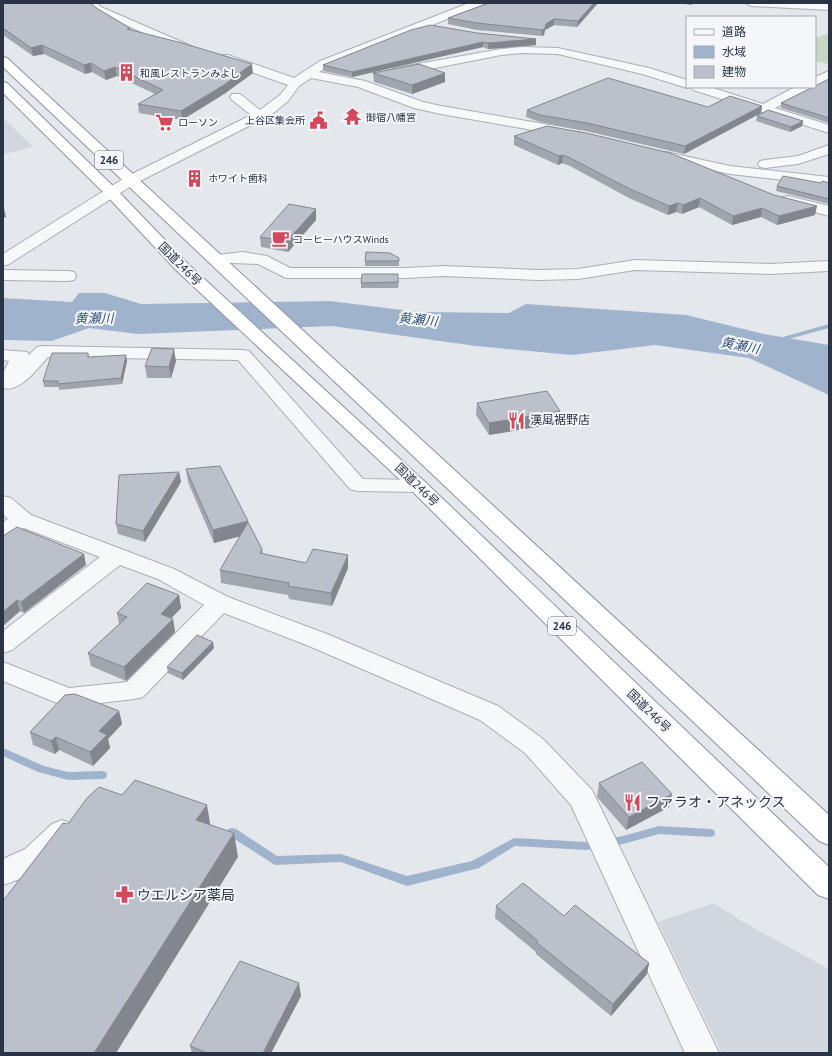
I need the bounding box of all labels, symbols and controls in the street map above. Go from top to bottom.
legend [686,16,816,88]
text: 道路 [722,24,746,39]
text: 水域 [722,44,746,59]
building icon: 和風レストランみよし [117,63,137,83]
text: 建物 [722,64,746,79]
place label: 和風レストランみよし [140,67,240,80]
temple icon: 御宿八幡宮 [343,107,363,127]
public building icon: 上谷区集会所 [308,110,328,130]
place label: 御宿八幡宮 [366,111,416,124]
supermarket icon: ローソン [155,112,175,132]
place label: 上谷区集会所 [245,114,305,127]
place label: ローソン [178,116,218,129]
road number: 246 [95,151,123,169]
building icon: ホワイト歯科 [185,168,205,188]
place label: ホワイト歯科 [208,172,268,185]
cafe icon: コーヒーハウスWinds [270,229,290,249]
place label: コーヒーハウスWinds [293,233,389,246]
street label: 国道246号 [155,239,205,289]
water label: 黄瀬川 [398,309,440,330]
water label: 黄瀬川 [74,310,116,327]
water label: 黄瀬川 [719,333,763,358]
restaurant icon: 漢風裾野店 [507,410,527,430]
place label: 漢風裾野店 [530,412,590,427]
street label: 国道246号 [392,460,443,509]
road number: 246 [548,617,576,635]
street label: 国道246号 [624,686,675,735]
restaurant icon: ファラオ・アネックス [623,792,643,812]
place label: ファラオ・アネックス [646,793,786,811]
pharmacy icon: ウエルシア薬局 [114,885,134,905]
place label: ウエルシア薬局 [137,886,235,904]

